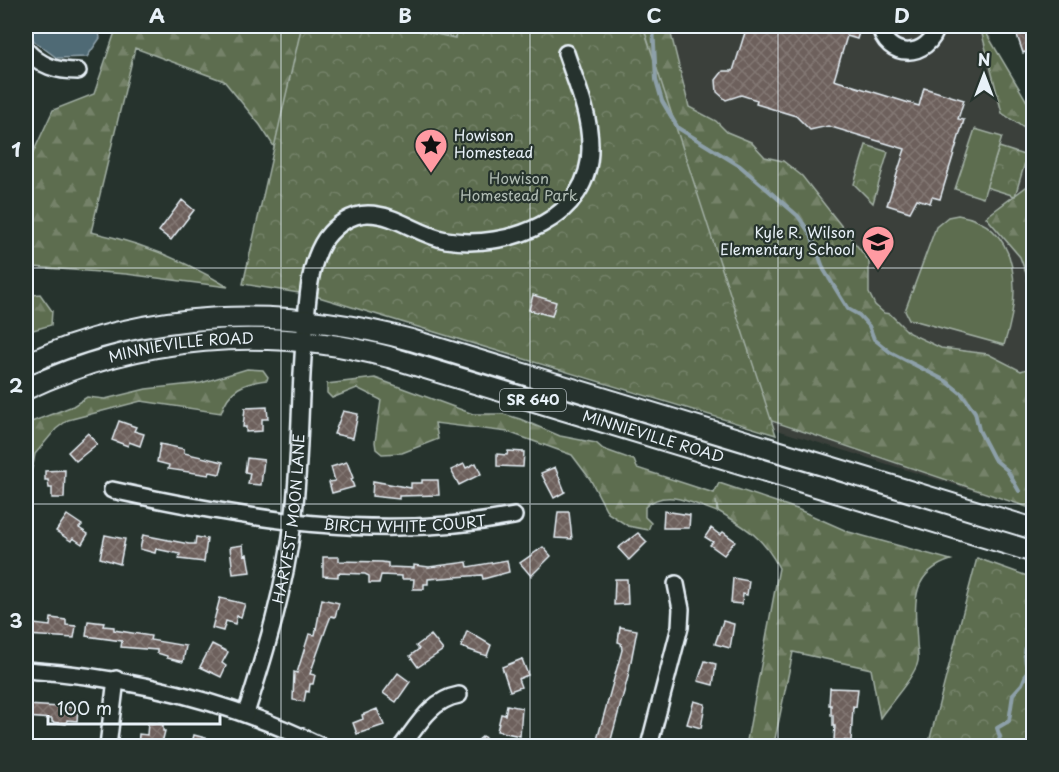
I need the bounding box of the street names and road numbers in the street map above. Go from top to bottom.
street label: MINNIEVILLE ROAD [106,326,254,368]
road number: SR 640 [500,389,566,411]
street label: MINNIEVILLE ROAD [580,403,727,468]
street label: HARVEST MOON LANE [265,433,309,606]
street label: BIRCH WHITE COURT [323,508,488,537]

